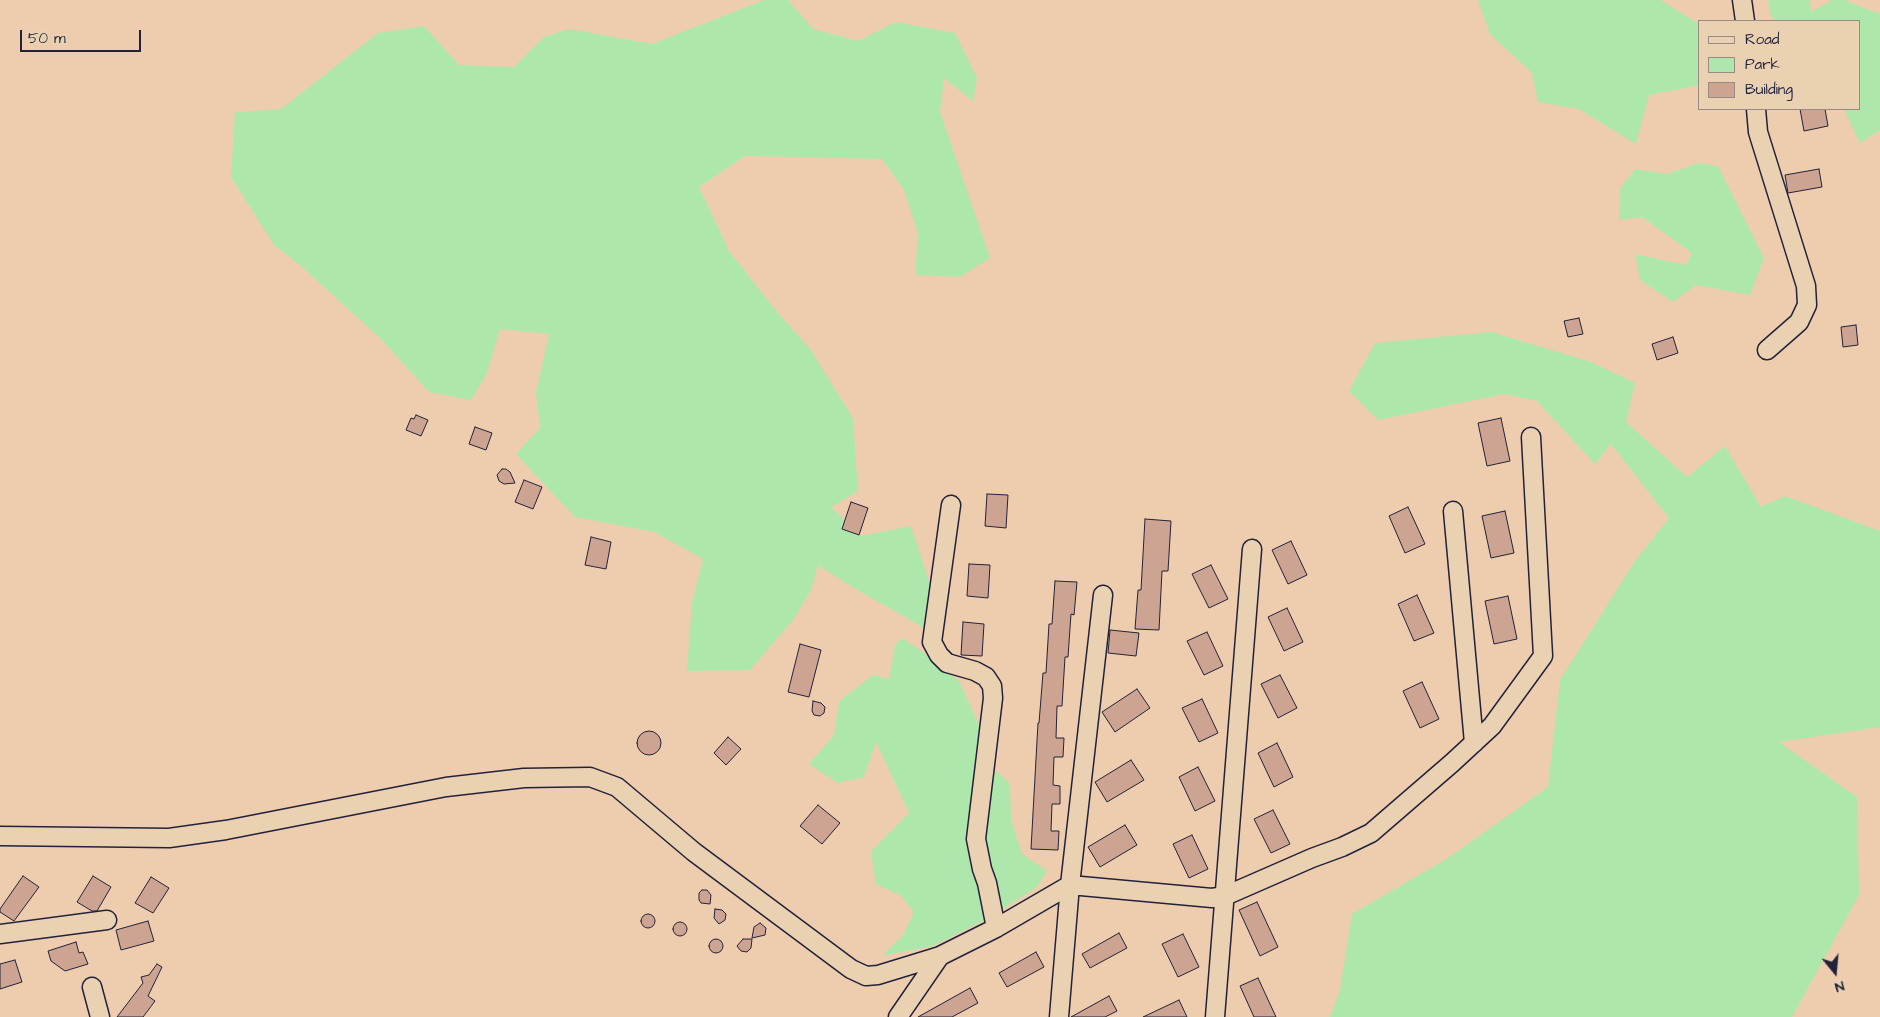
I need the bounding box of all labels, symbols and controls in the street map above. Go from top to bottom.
scale bar [22,20,144,52]
legend [1698,20,1860,110]
text: 50 m [28,28,66,49]
text: Road [1745,29,1779,50]
text: Park [1745,54,1780,75]
text: Building [1745,79,1793,100]
north arrow [1810,947,1860,997]
text: N [1832,975,1847,997]

